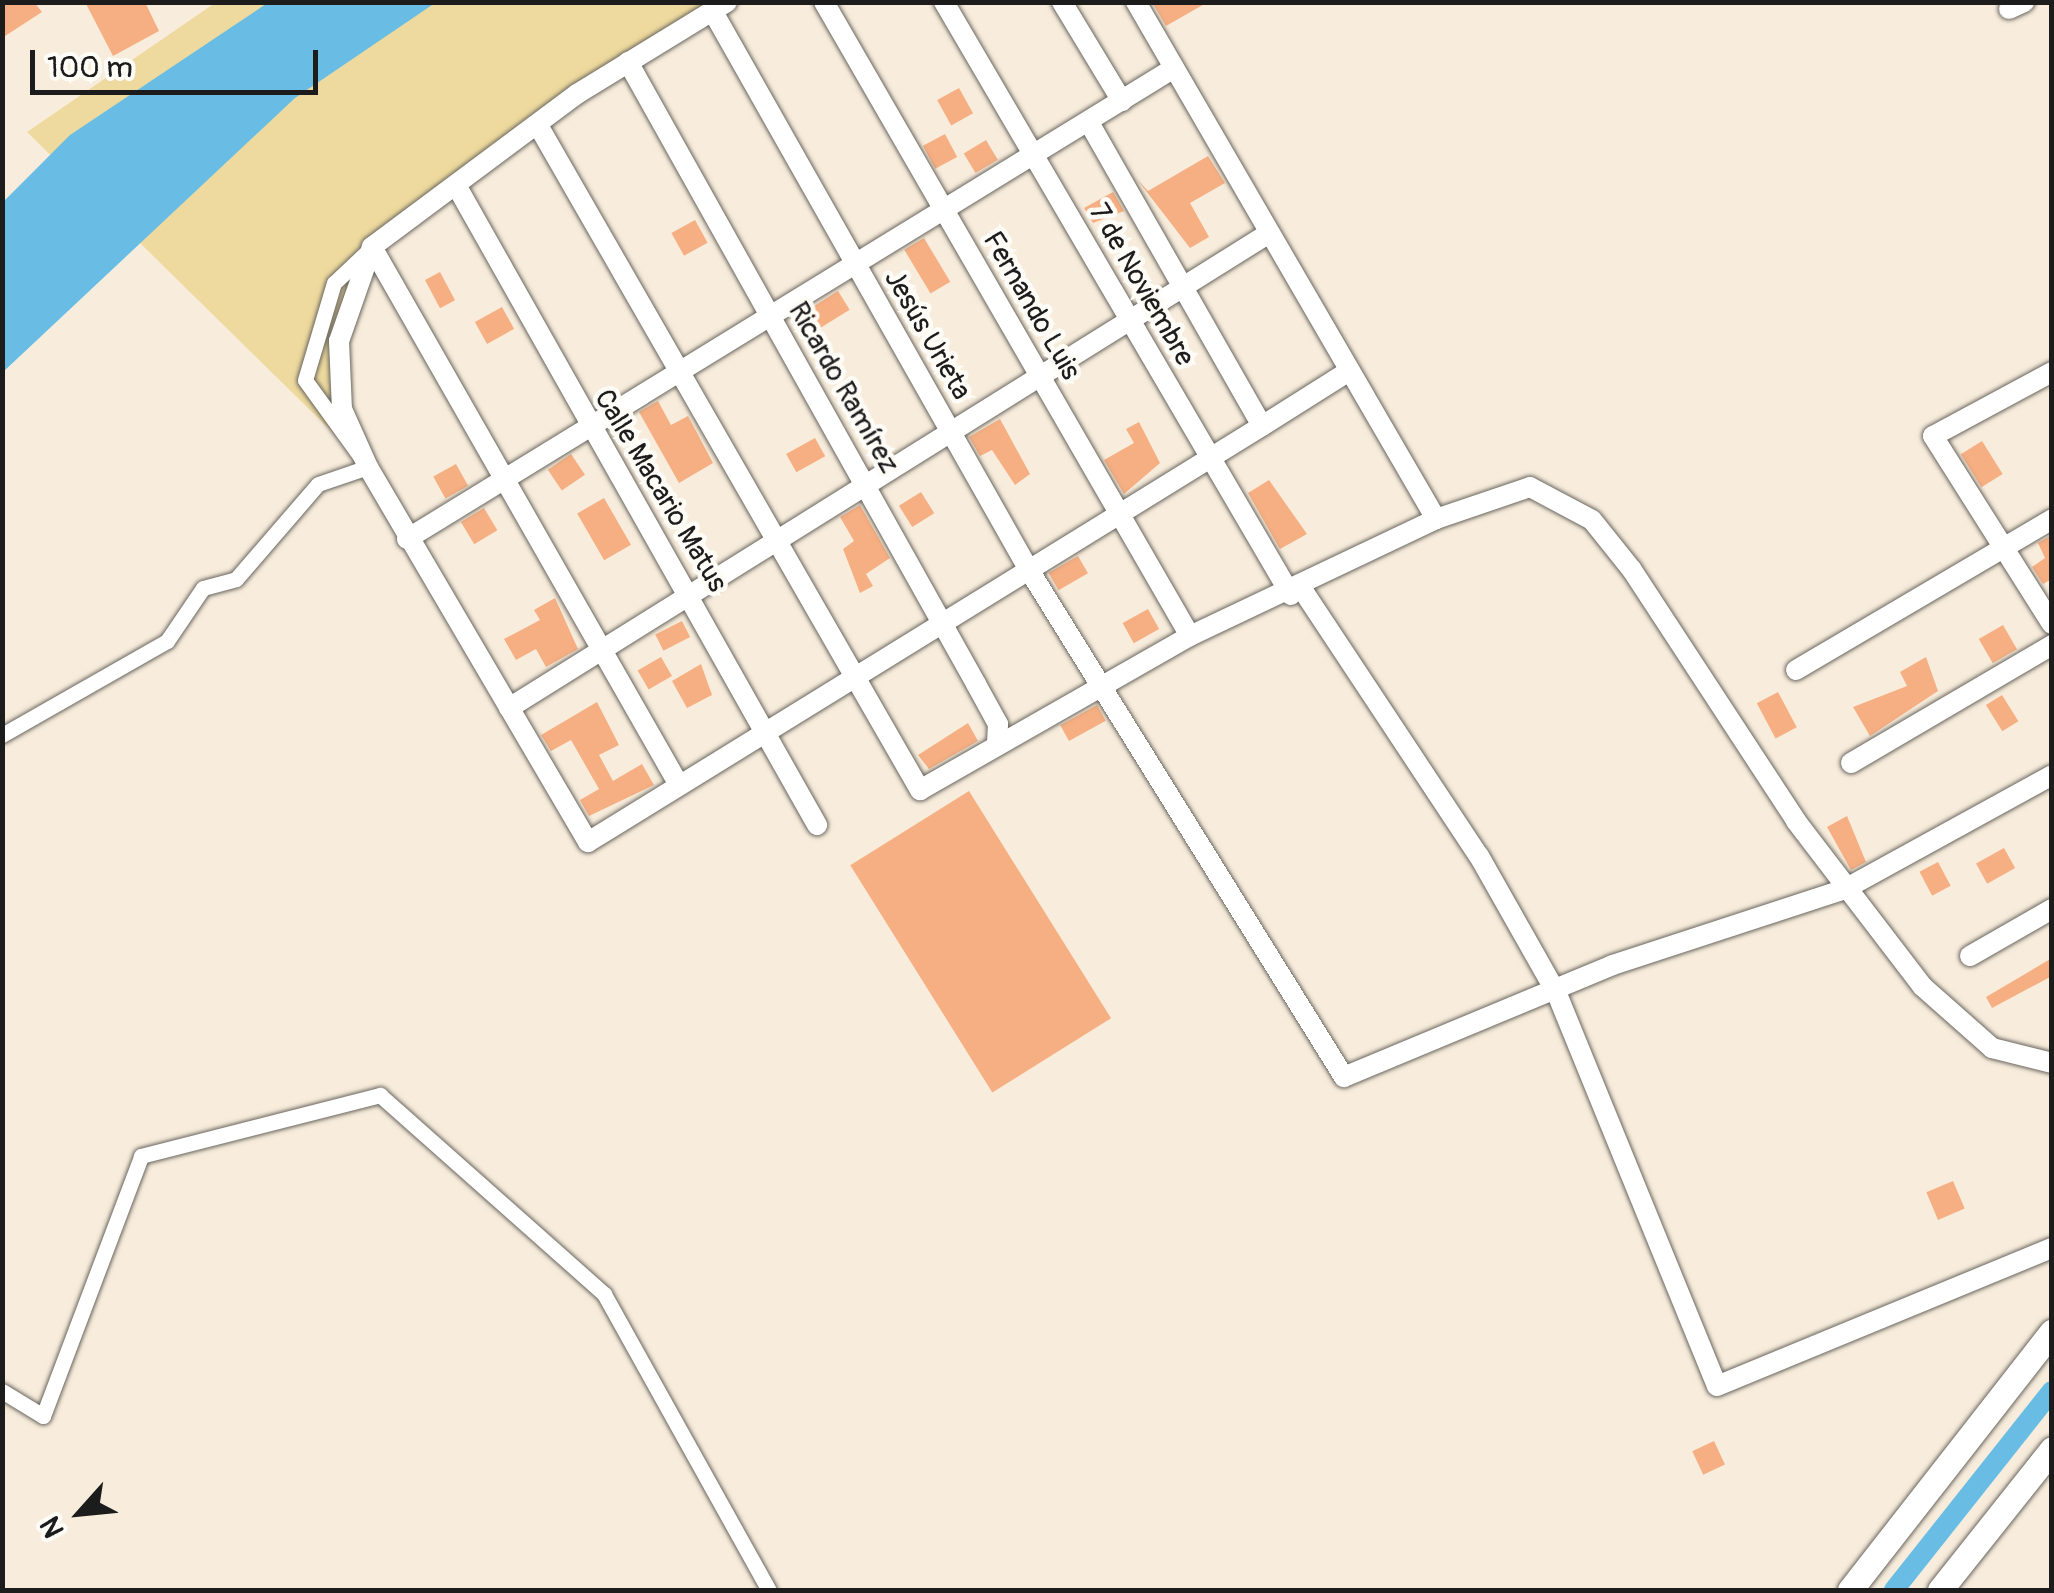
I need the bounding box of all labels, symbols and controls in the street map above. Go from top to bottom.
scale bar [35,30,322,92]
text: 100 m [47,49,133,86]
street label: 7 de Noviembre [1081,198,1201,372]
street label: Fernando Luis [975,226,1087,386]
street label: Jesús Urieta [876,264,978,406]
street label: Ricardo Ramírez [780,296,906,480]
street label: Calle Macario Matus [586,384,734,598]
north arrow [30,1463,130,1563]
text: N [33,1510,73,1543]

